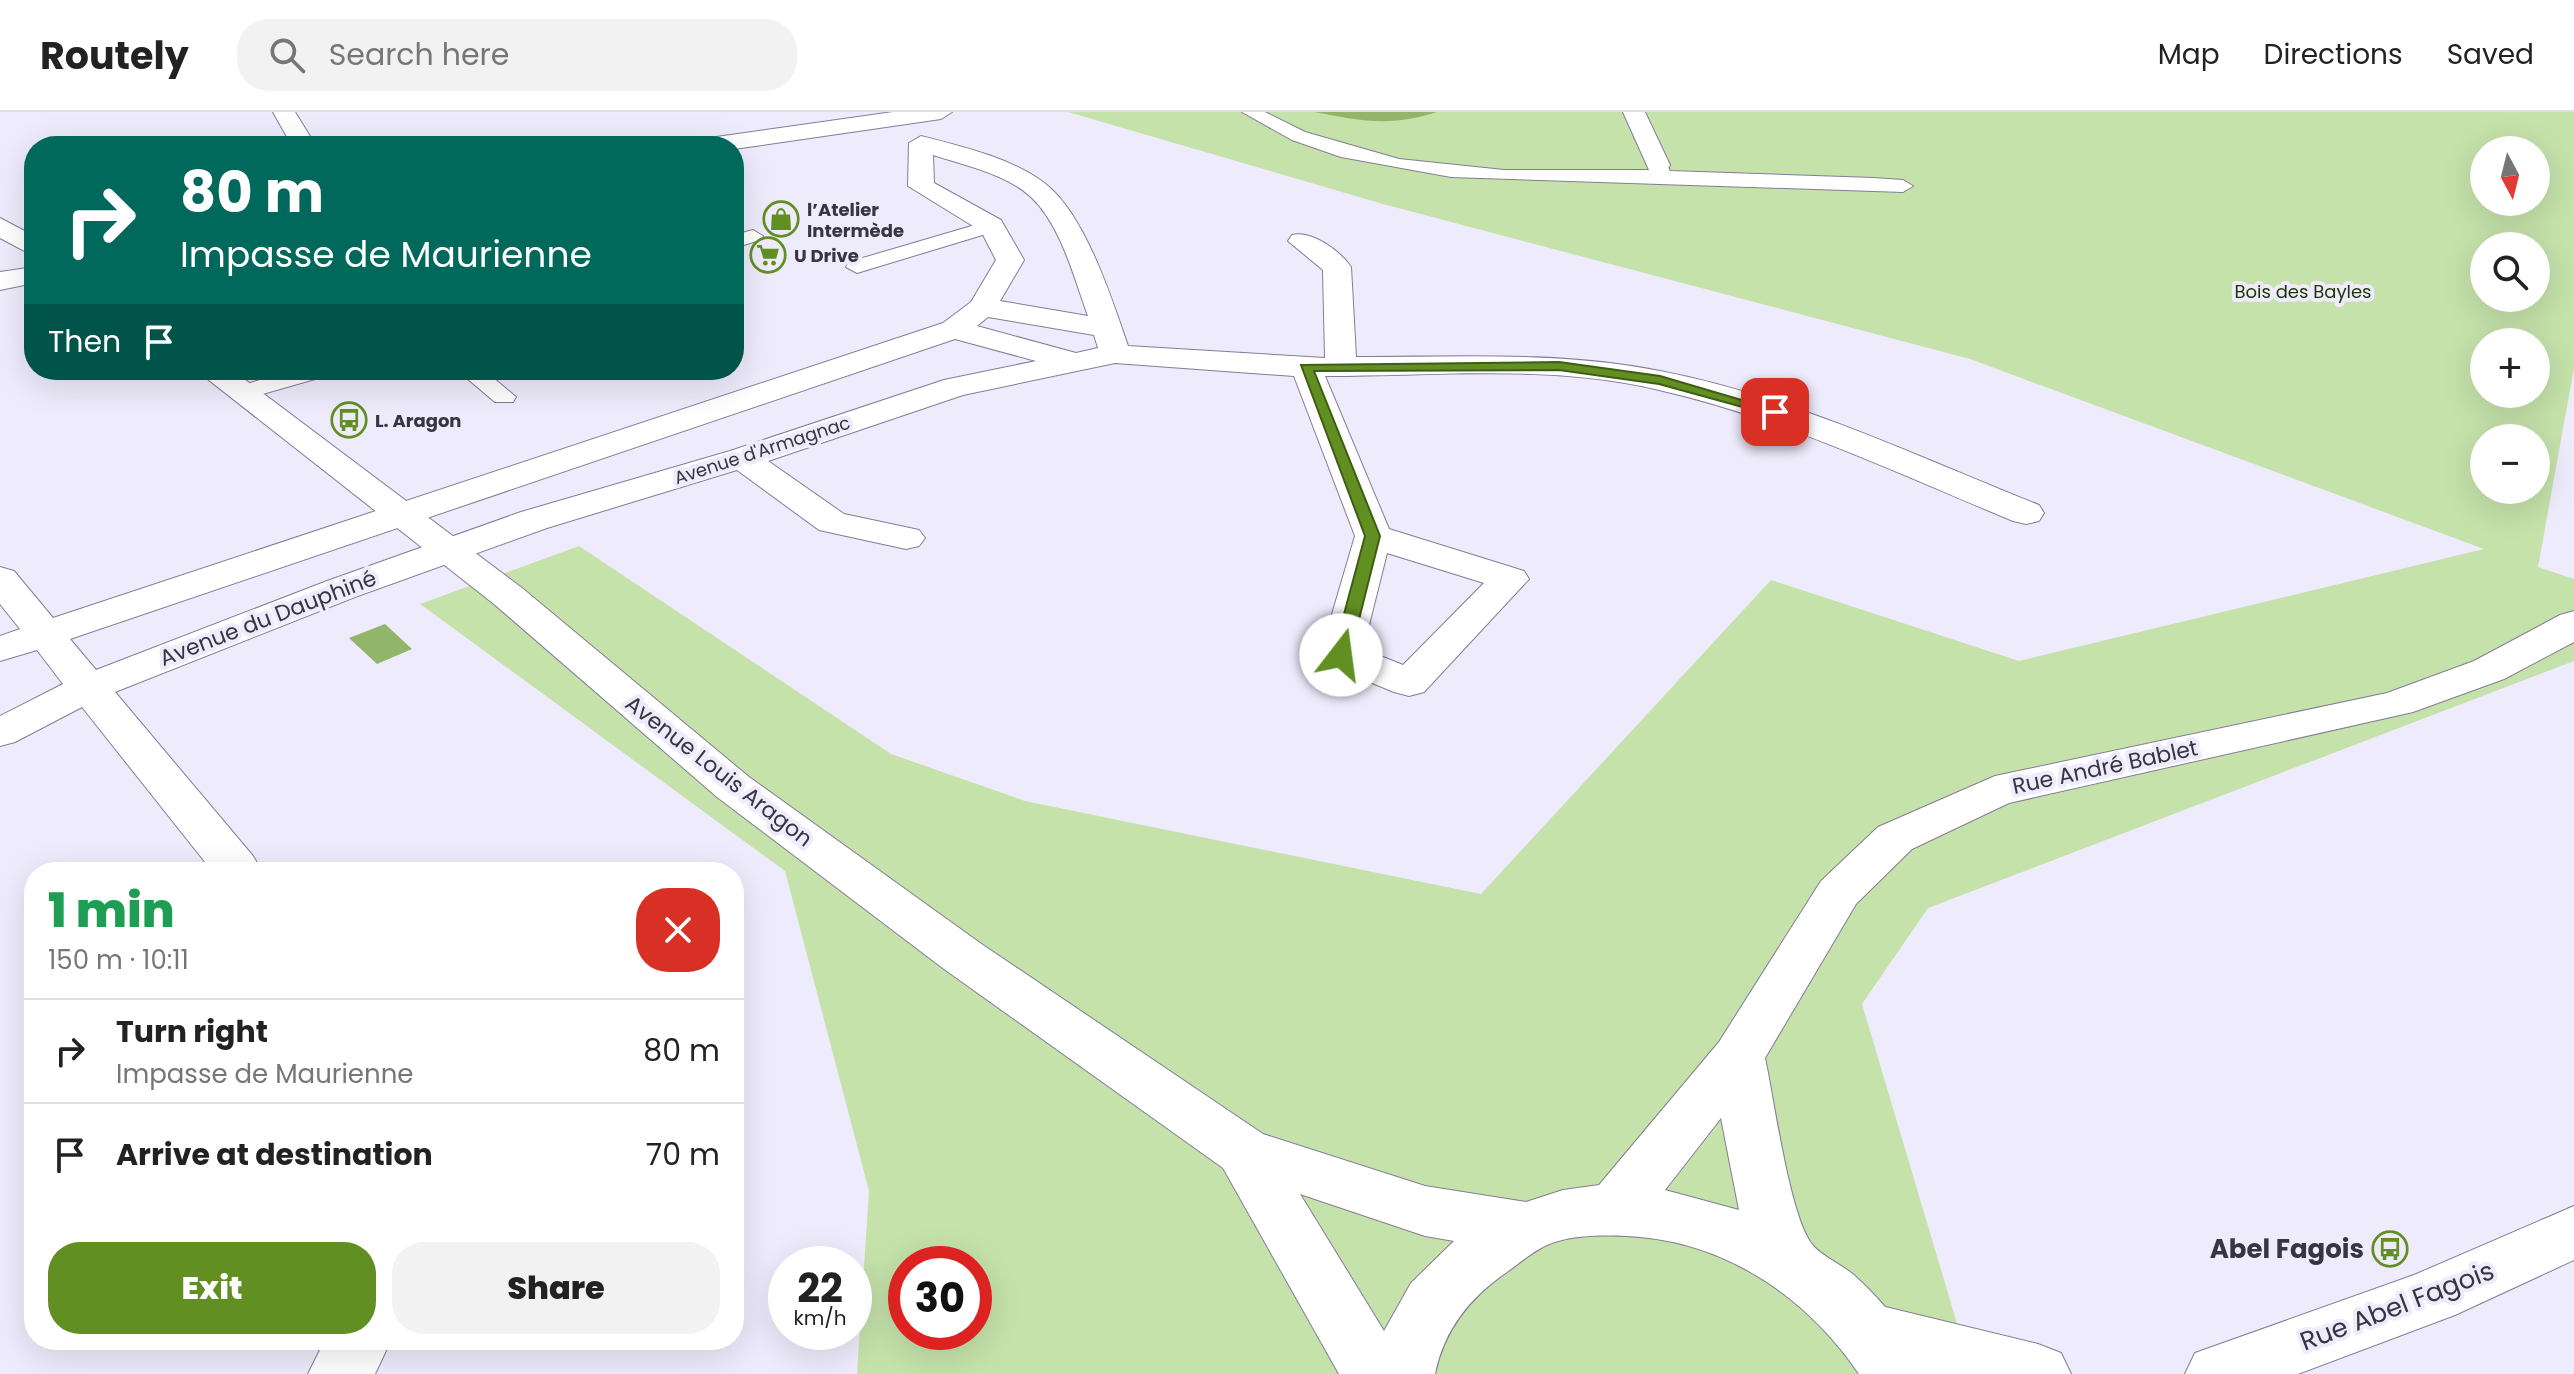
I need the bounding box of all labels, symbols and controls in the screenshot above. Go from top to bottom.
search box [237,19,797,91]
text: Routely [40,29,189,82]
icon: search [265,33,309,77]
text: Search here [329,33,509,76]
text: Map [2158,35,2220,74]
text: Directions [2264,35,2403,74]
text: Saved [2447,35,2534,74]
north arrow [2470,136,2550,216]
map controls [2470,136,2550,504]
text: 80 m [180,153,324,232]
icon: right [48,168,152,272]
place label: l’Atelier Intermède [807,197,904,243]
shop icon: l’Atelier Intermède [762,200,800,238]
text: Impasse de Maurienne [180,229,592,280]
button: search [2470,232,2550,312]
supermarket icon: U Drive [749,236,787,274]
place label: U Drive [794,243,859,268]
park label: Bois des Bayles [2234,279,2372,304]
text: Then [48,320,121,363]
icon: arrive [137,320,181,364]
button: + [2470,328,2550,408]
pin [1741,378,1809,446]
icon: arrive [1753,390,1797,434]
bus stop icon: L. Aragon [330,401,368,439]
place label: L. Aragon [375,408,462,433]
street label: Avenue d'Armagnac [671,410,853,490]
button: − [2470,424,2550,504]
street label: Avenue du Dauphiné [155,562,381,674]
position arrow [1299,613,1383,697]
street label: Avenue Louis Aragon [619,688,819,854]
street label: Rue André Bablet [2009,732,2201,802]
text: 1 min [48,877,175,944]
button: close [636,888,720,972]
text: 150 m · 10:11 [48,942,189,978]
text: Turn right [116,1010,268,1053]
icon: right [48,1029,92,1073]
text: 80 m [643,1029,720,1072]
text: Impasse de Maurienne [116,1056,413,1092]
icon: arrive [48,1133,92,1177]
text: Arrive at destination [116,1133,433,1176]
text: 70 m [646,1133,720,1176]
bus stop icon: Abel Fagois [2371,1230,2409,1268]
place label: Abel Fagois [2210,1231,2364,1267]
button: Exit [48,1242,376,1334]
button: Share [392,1242,720,1334]
speed limit sign: 30 [888,1246,992,1350]
street label: Rue Abel Fagois [2295,1252,2499,1360]
text: 22 [797,1260,843,1316]
text: km/h [793,1304,847,1332]

